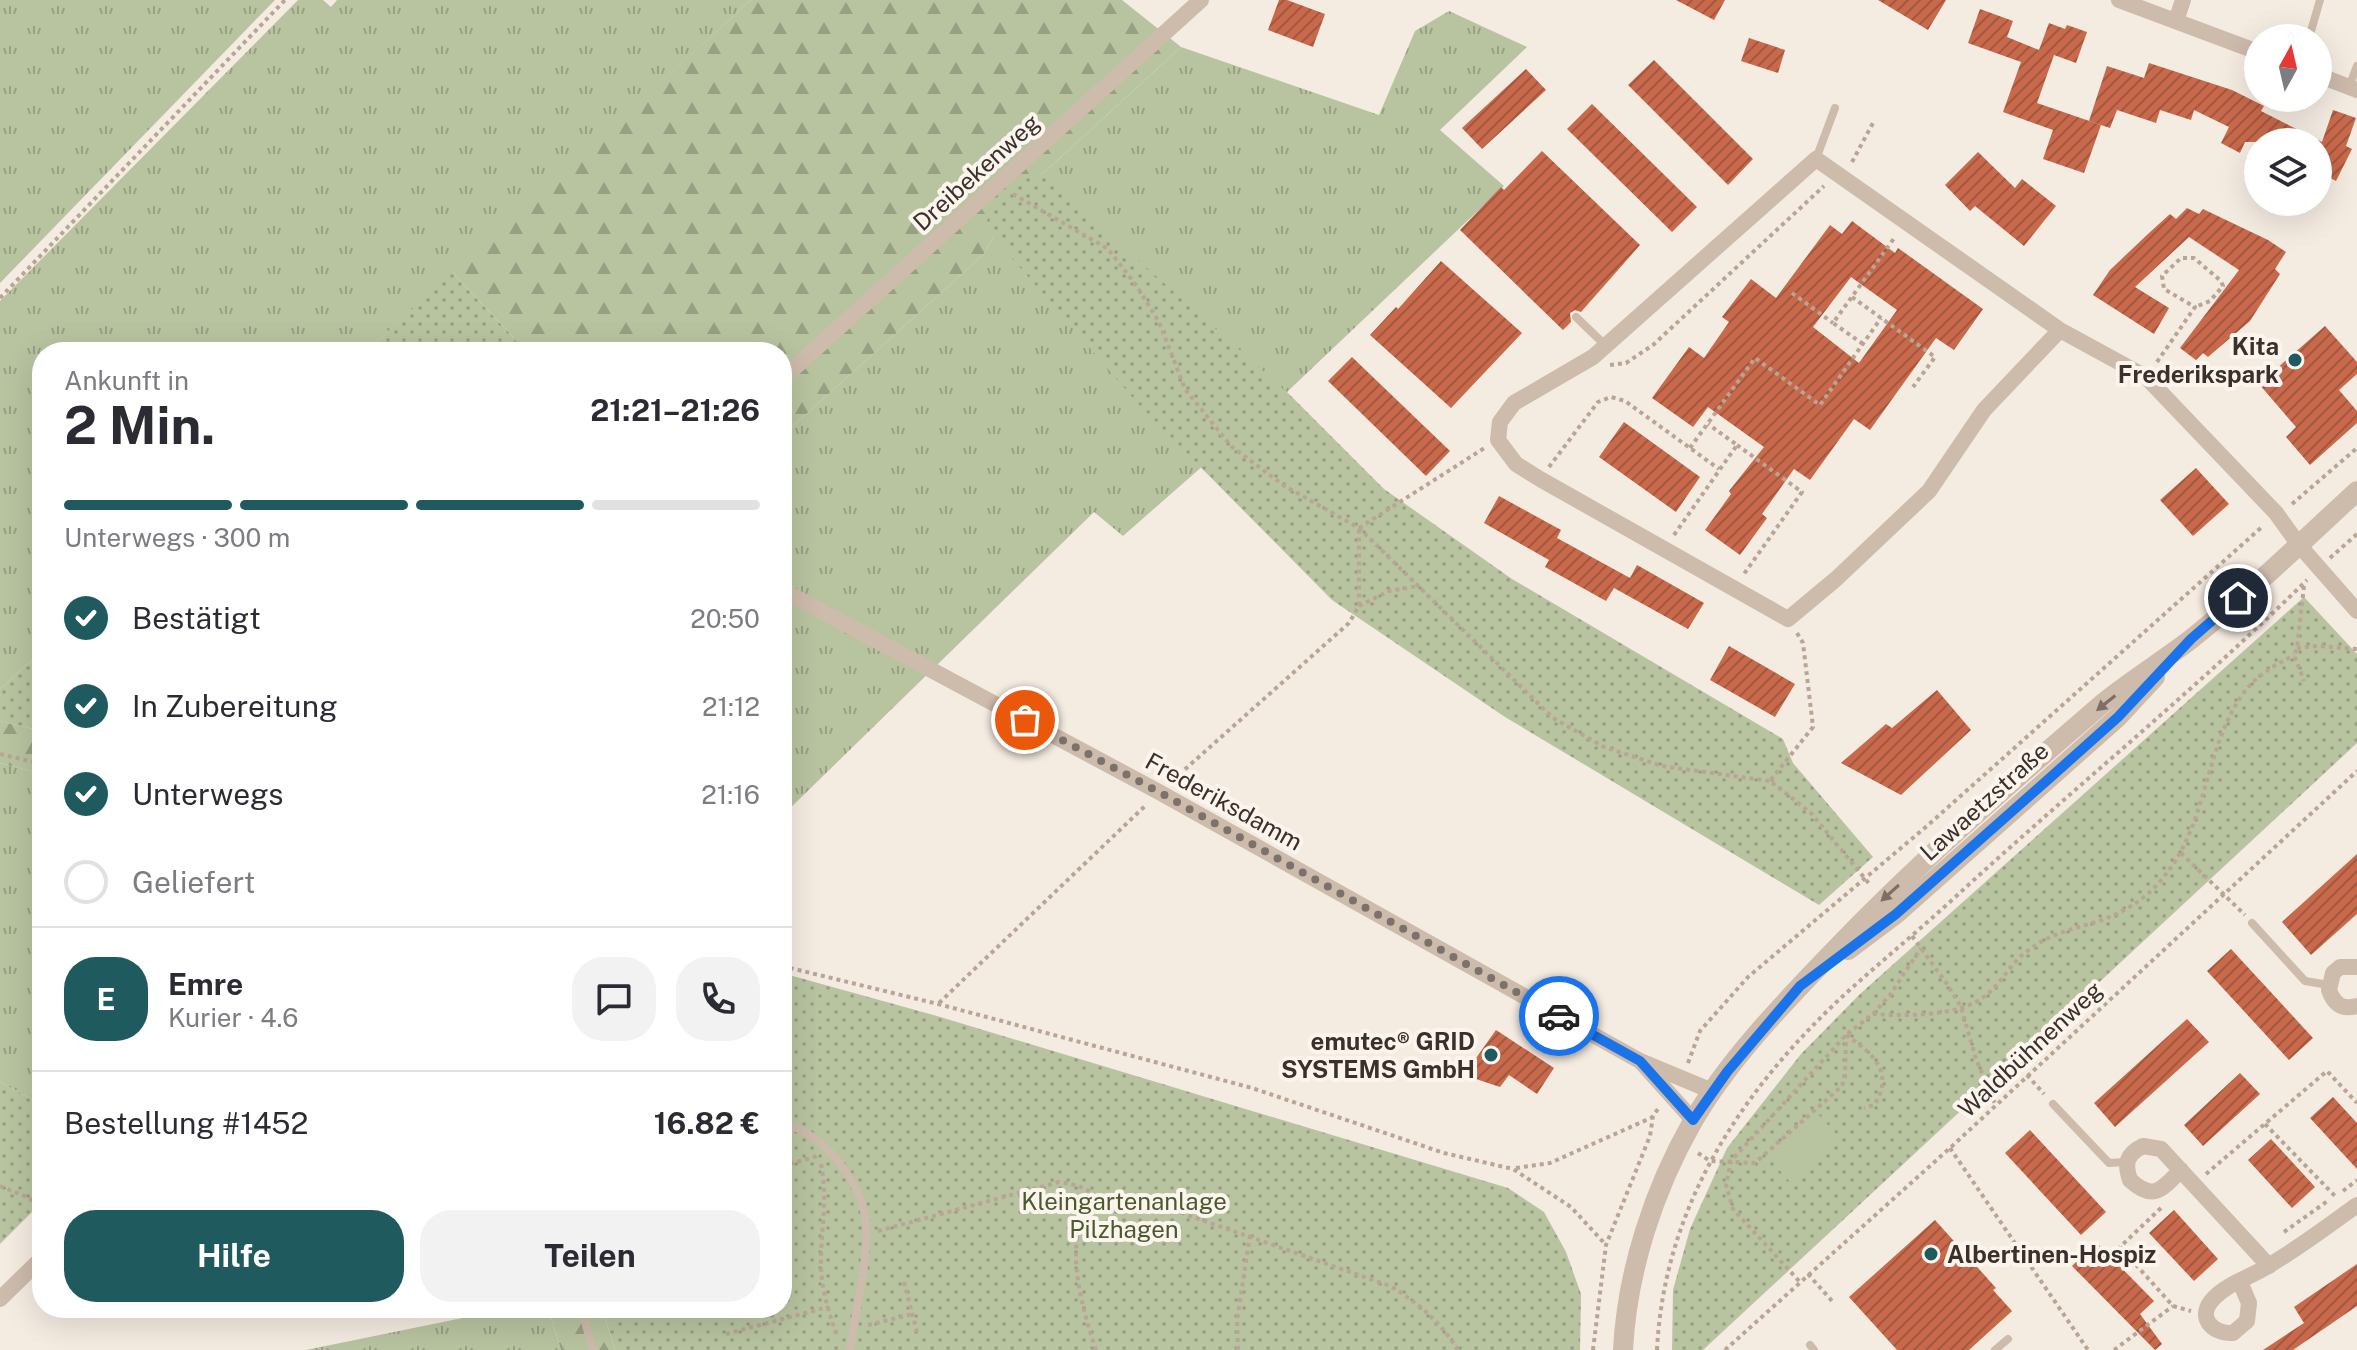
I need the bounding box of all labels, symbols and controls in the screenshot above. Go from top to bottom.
north arrow [2244,24,2332,112]
map controls [2244,24,2332,216]
street label: Dreibekenweg [907,108,1045,236]
button: layers [2244,128,2332,216]
place label: Kita Frederikspark [2118,332,2279,388]
marker: Kita Frederikspark [2286,351,2304,369]
text: Ankunft in [64,365,189,396]
text: 21:21–21:26 [590,392,760,428]
text: 2 Min. [64,395,215,456]
text: Unterwegs · 300 m [64,522,290,553]
pin [2204,564,2272,632]
icon: home [2216,576,2260,620]
icon: check [64,596,108,640]
text: Bestätigt [132,600,261,636]
text: 20:50 [690,603,760,634]
icon: check [64,684,108,728]
pin [991,686,1059,754]
text: In Zubereitung [132,688,338,724]
text: 21:12 [702,691,760,722]
one-way arrow [2096,694,2116,710]
icon: bag [1003,698,1047,742]
street label: Lawaetzstraße [1914,736,2054,866]
street label: Frederiksdamm [1141,746,1307,856]
icon: check [64,772,108,816]
text: Unterwegs [132,776,283,812]
text: 21:16 [701,779,760,810]
text: Geliefert [132,864,255,900]
one-way arrow [1880,884,1900,901]
button: chat [572,957,656,1041]
button: phone [676,957,760,1041]
text: Emre [168,966,243,1002]
street label: Waldbühnenweg [1952,975,2108,1123]
courier [1519,976,1599,1056]
text: E [96,981,116,1017]
icon: car [1537,994,1581,1038]
text: Kurier · 4.6 [168,1002,299,1033]
place label: emutec® GRID SYSTEMS GmbH [1281,1027,1475,1083]
marker: emutec® GRID SYSTEMS GmbH [1482,1046,1500,1064]
text: Bestellung #1452 [64,1105,308,1141]
text: 16.82 € [654,1105,760,1141]
park label: Kleingartenanlage Pilzhagen [1021,1187,1227,1243]
button: Hilfe [64,1210,404,1302]
button: Teilen [420,1210,760,1302]
place label: Albertinen-Hospiz [1947,1240,2156,1268]
marker: Albertinen-Hospiz [1922,1245,1940,1263]

